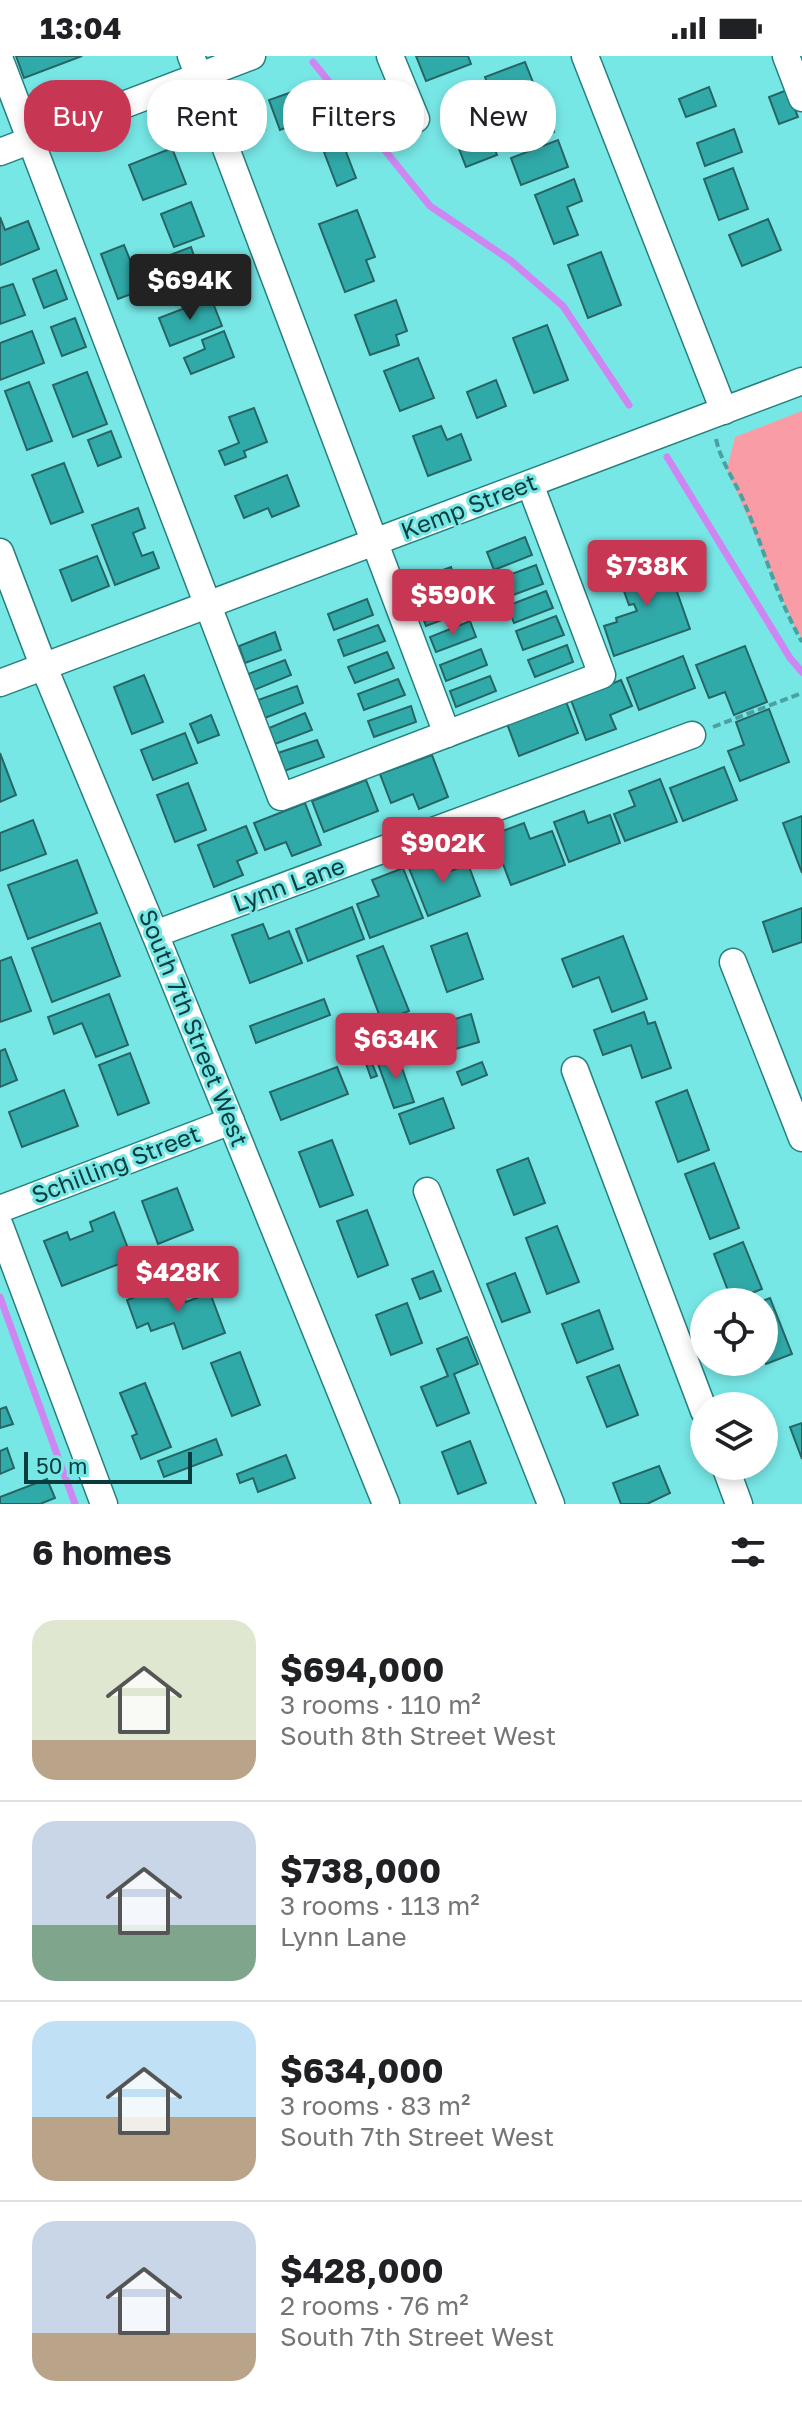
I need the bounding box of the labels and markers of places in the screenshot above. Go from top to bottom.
pin: $694K [134,254,246,322]
pin: $738K [591,540,703,608]
pin: $590K [397,569,509,637]
pin: $902K [387,817,499,885]
pin: $634K [340,1013,452,1081]
pin: $428K [122,1246,234,1314]

